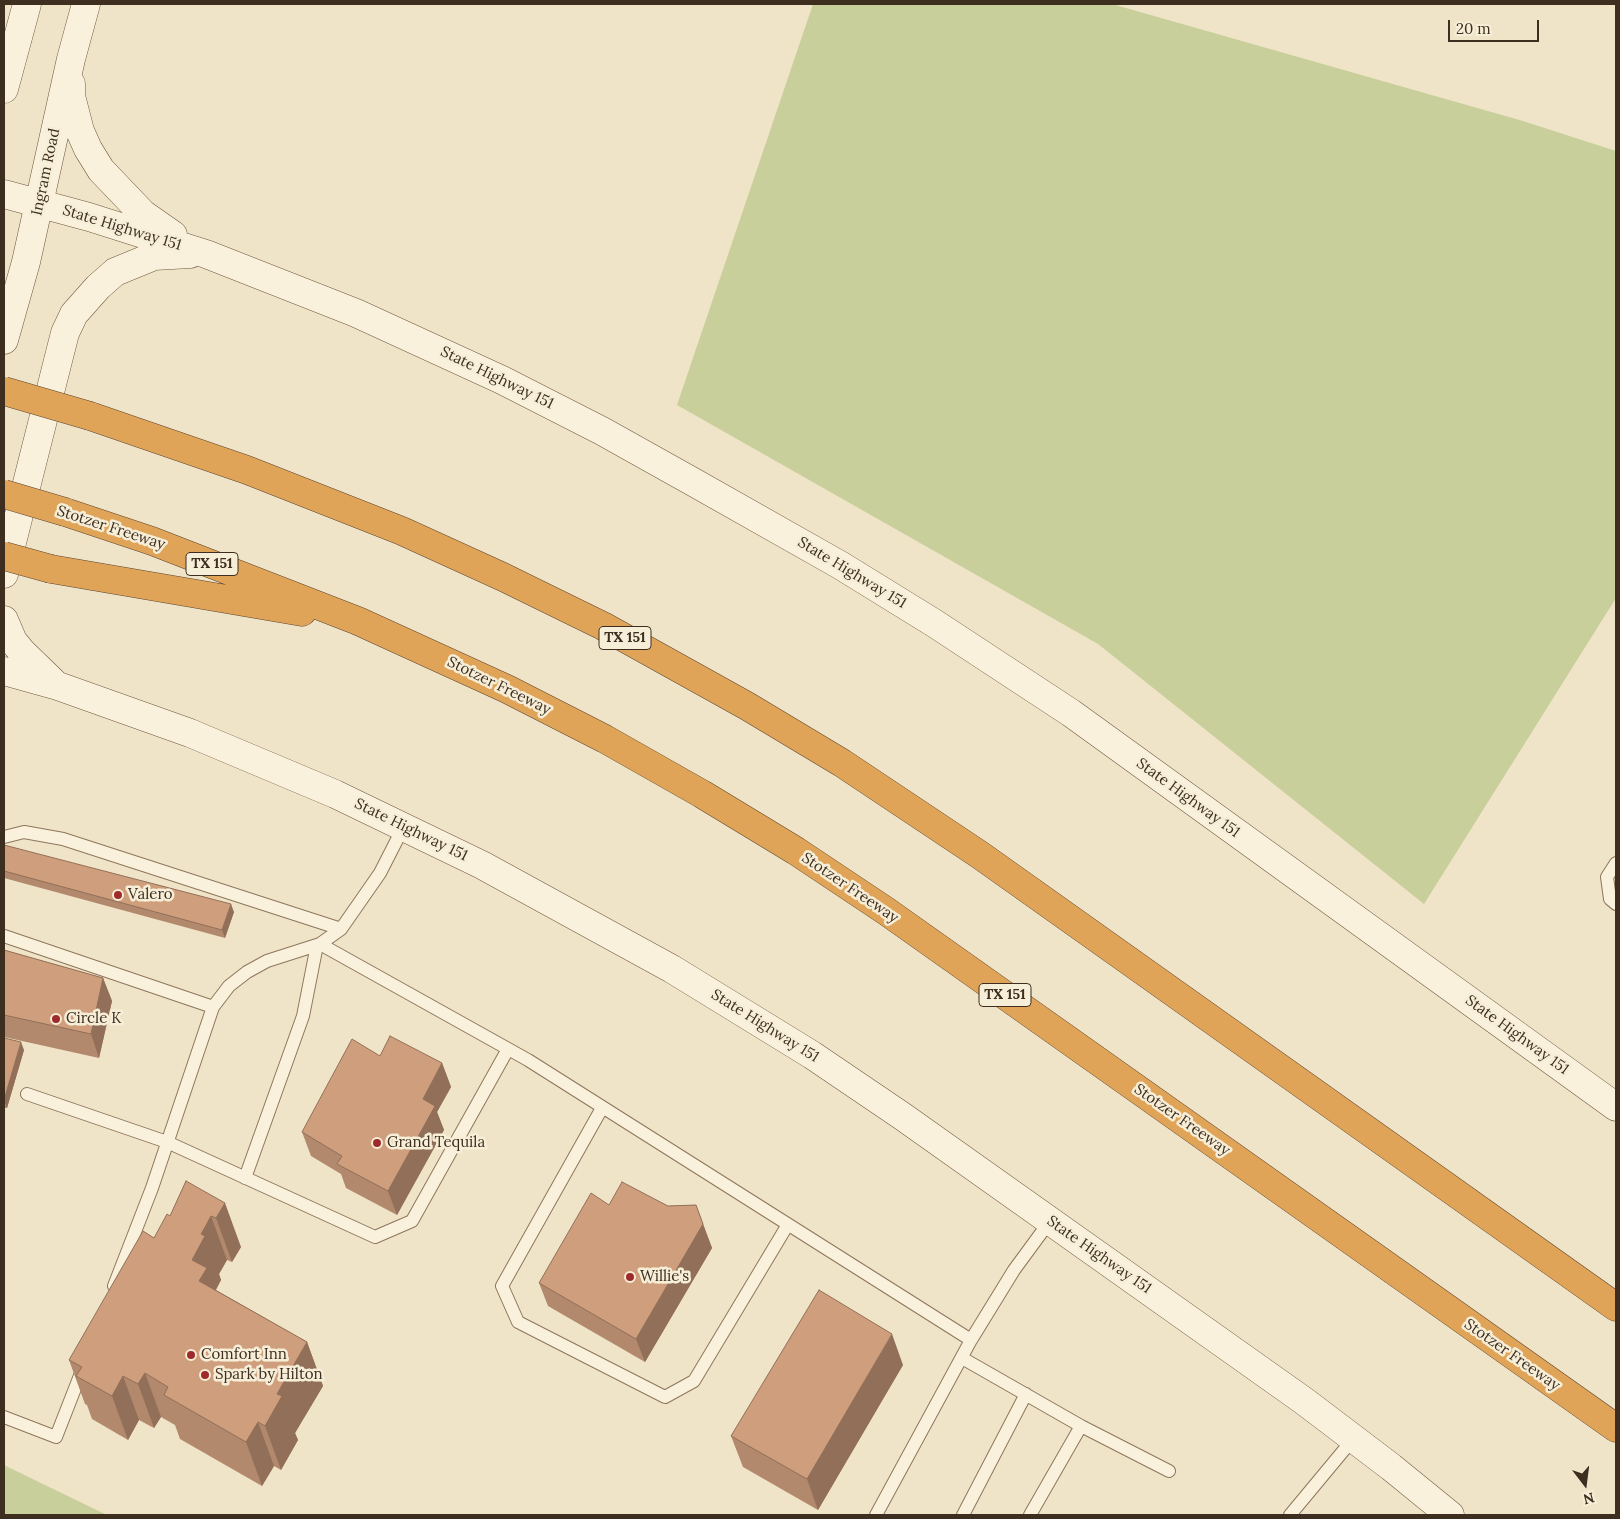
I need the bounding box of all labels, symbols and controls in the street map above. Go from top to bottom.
scale bar [1450,10,1541,42]
text: 20 m [1456,19,1491,38]
street label: Ingram Road [28,127,64,217]
street label: State Highway 151 [60,201,184,255]
street label: State Highway 151 [438,343,556,413]
street label: Stotzer Freeway [55,502,167,554]
street label: State Highway 151 [794,533,910,613]
road number: TX 151 [186,552,238,576]
road number: TX 151 [599,626,651,650]
street label: Stotzer Freeway [444,653,554,719]
street label: State Highway 151 [1133,754,1243,842]
street label: State Highway 151 [352,795,470,865]
street label: Stotzer Freeway [798,849,902,927]
place label: Valero [128,886,173,904]
marker: Valero [112,889,124,901]
road number: TX 151 [979,984,1031,1006]
street label: State Highway 151 [708,986,822,1066]
street label: State Highway 151 [1462,991,1572,1079]
place label: Circle K [66,1010,121,1028]
marker: Circle K [50,1013,62,1025]
street label: Stotzer Freeway [1131,1080,1233,1160]
place label: Grand Tequila [387,1134,485,1152]
marker: Grand Tequila [371,1137,383,1149]
street label: State Highway 151 [1043,1212,1155,1298]
place label: Willie's [640,1268,689,1286]
marker: Willie's [624,1271,636,1283]
street label: Stotzer Freeway [1461,1315,1563,1395]
place label: Comfort Inn [201,1346,287,1364]
marker: Comfort Inn [185,1349,197,1361]
place label: Spark by Hilton [215,1366,323,1384]
marker: Spark by Hilton [199,1369,211,1381]
north arrow [1560,1459,1610,1509]
text: N [1581,1488,1596,1509]

